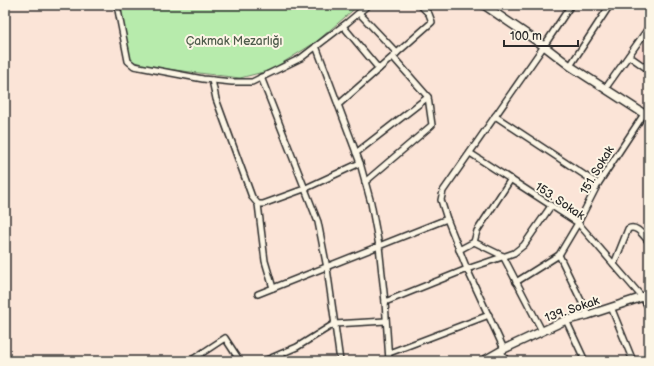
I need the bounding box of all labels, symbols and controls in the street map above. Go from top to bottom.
scale bar [504,22,578,48]
text: 100 m [510,29,542,44]
park label: Çakmak Mezarlığı [186,34,282,49]
street label: 151. Sokak [577,143,618,197]
street label: 153. Sokak [532,179,587,224]
street label: 139. Sokak [543,293,602,326]

